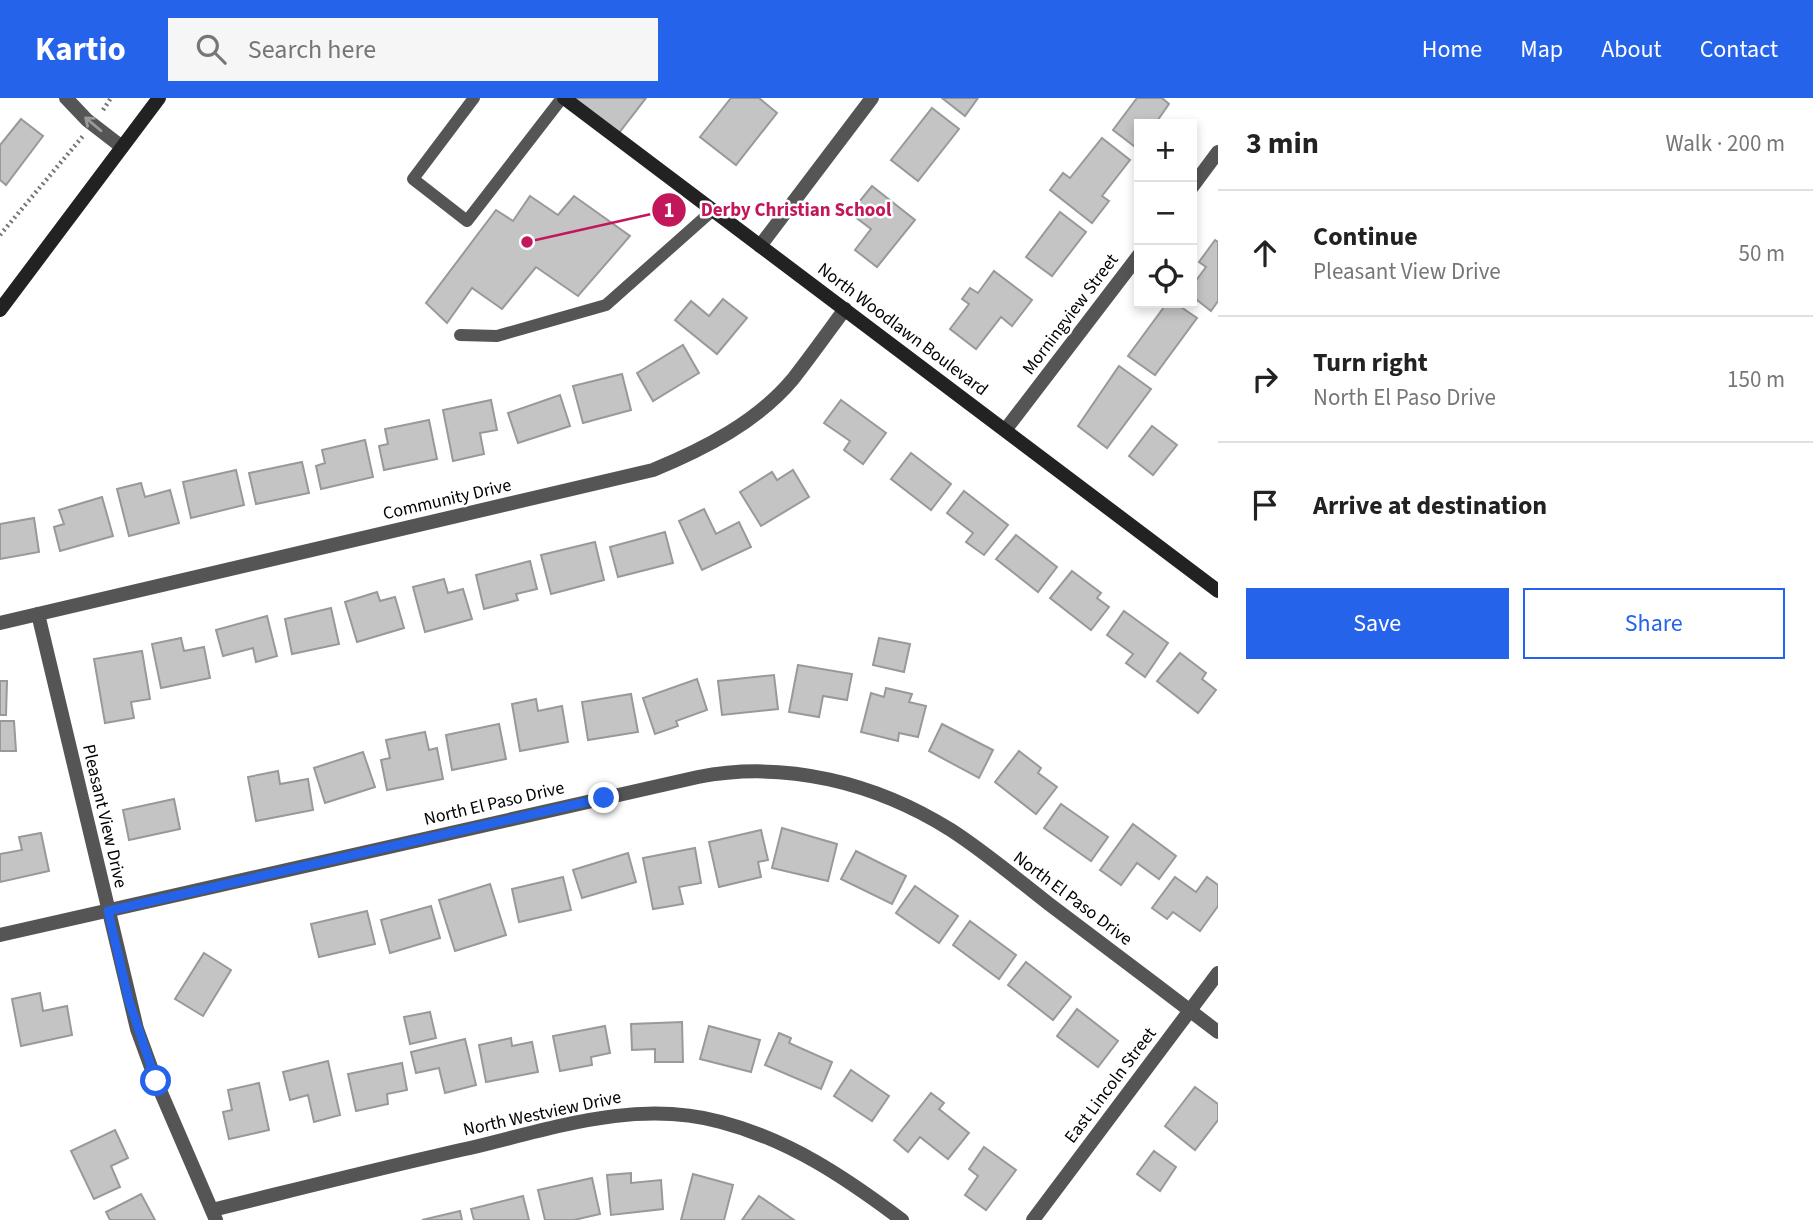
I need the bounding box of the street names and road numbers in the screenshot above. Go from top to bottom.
street label: Morningview Street [1017,249,1124,380]
street label: North Woodlawn Boulevard [812,257,993,402]
street label: Community Drive [380,473,514,526]
street label: Pleasant View Drive [76,742,133,891]
street label: North El Paso Drive [422,775,567,832]
street label: North El Paso Drive [1008,845,1137,952]
street label: East Lincoln Street [1059,1022,1162,1148]
street label: North Westview Drive [461,1085,623,1142]

